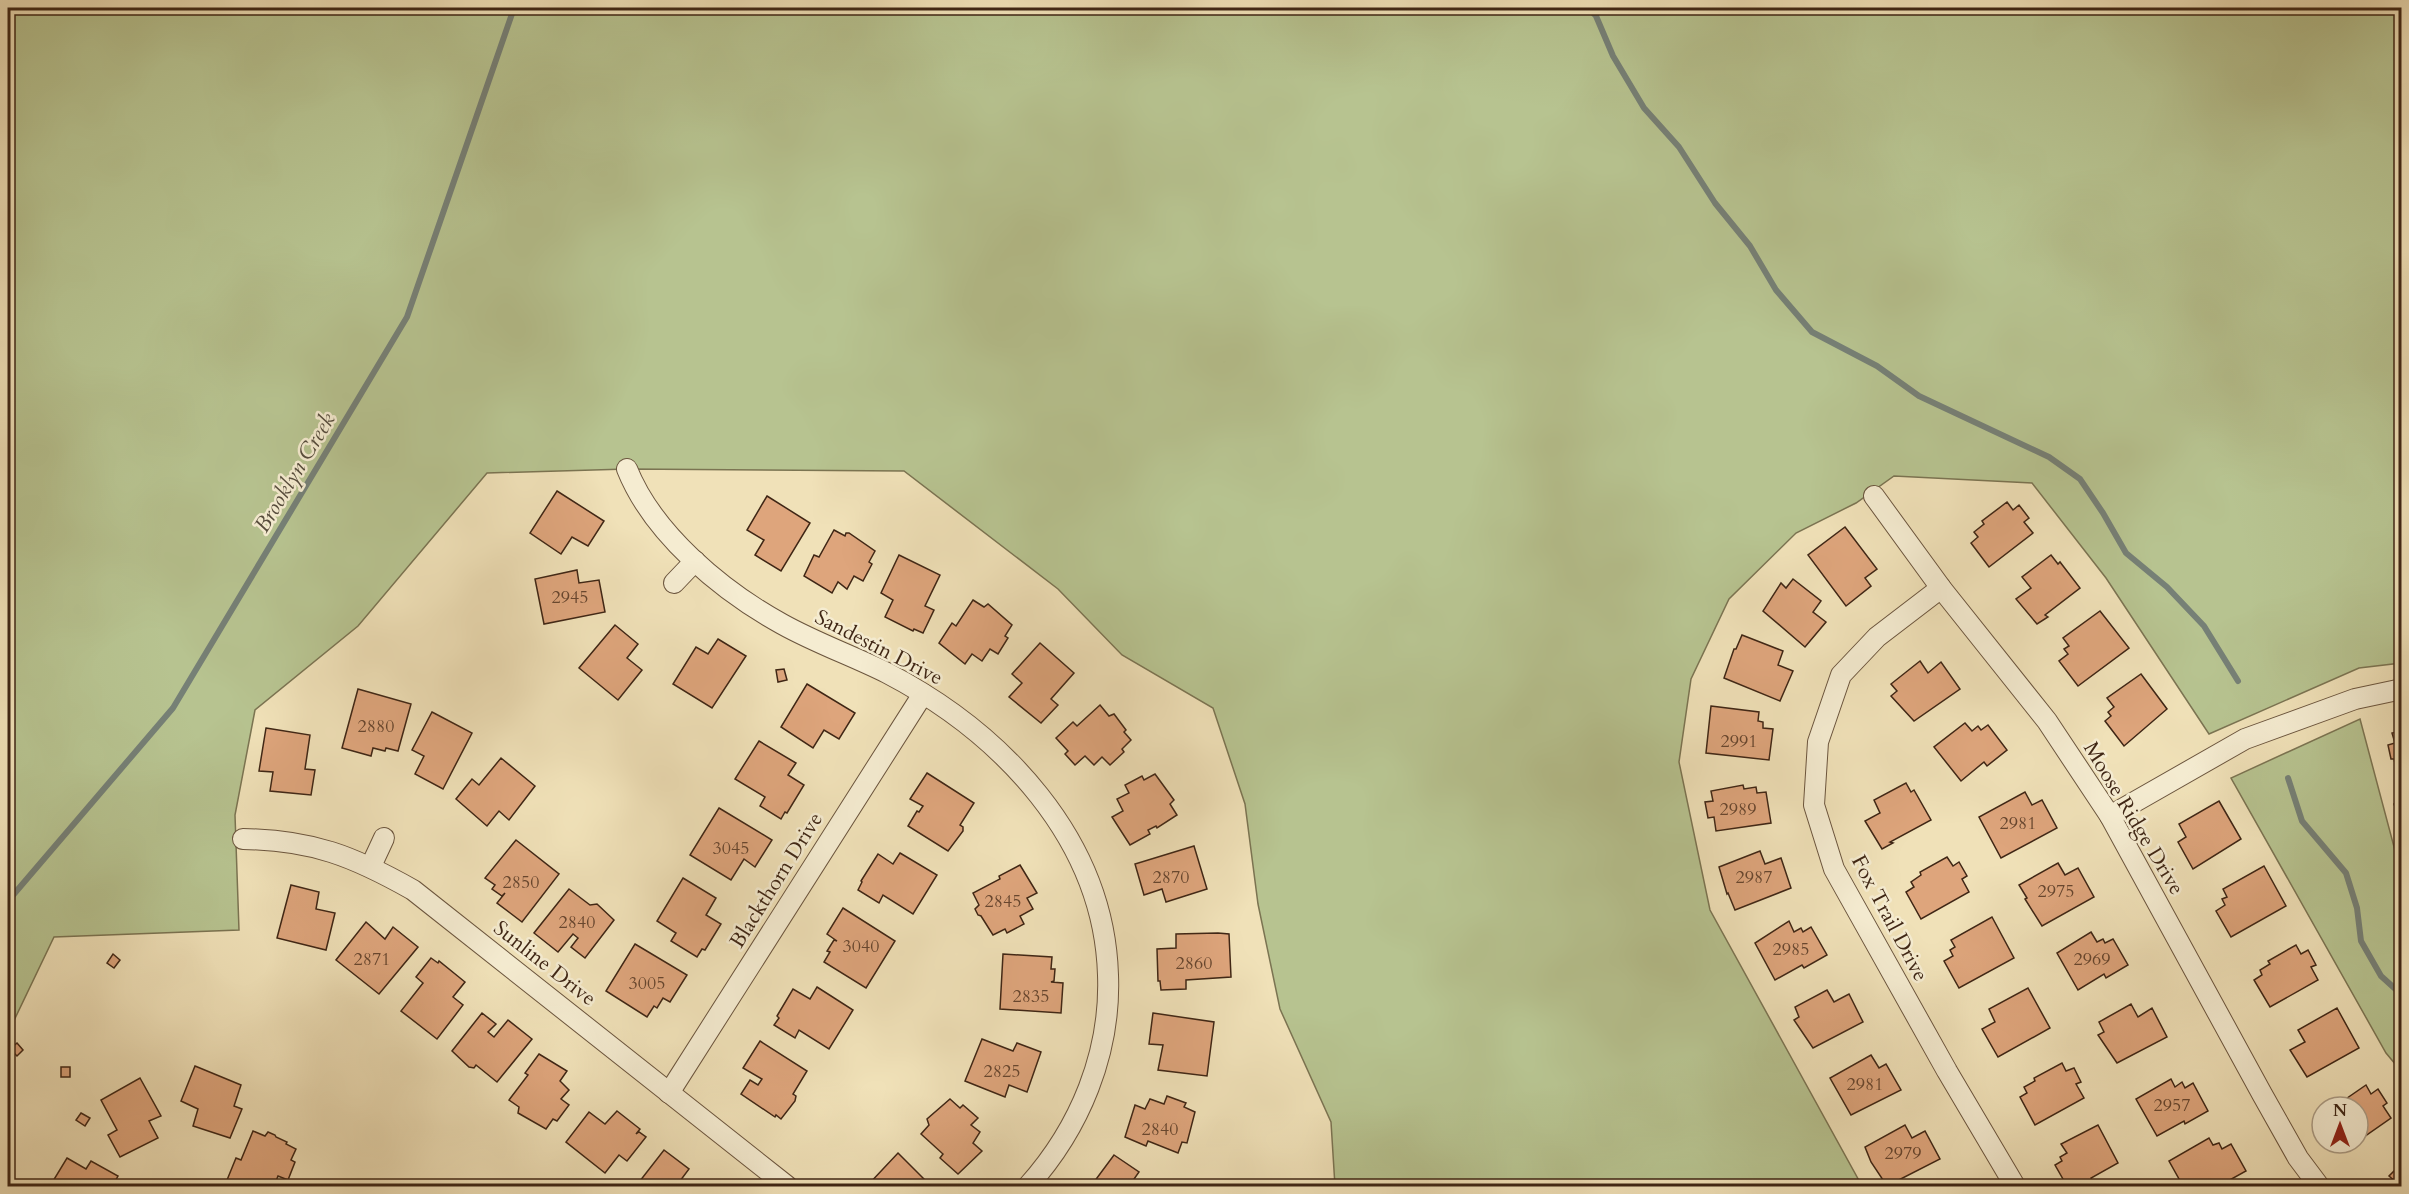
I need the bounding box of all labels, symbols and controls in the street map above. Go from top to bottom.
water label: Brooklyn Creek [247,407,343,538]
house number: 2945 [552,585,588,610]
street label: Sandestin Drive [810,603,948,692]
house number: 2880 [358,714,394,739]
house number: 2991 [1721,729,1757,754]
street label: Moose Ridge Drive [2076,736,2191,900]
house number: 2989 [1720,797,1756,822]
street label: Blackthorn Drive [723,807,830,954]
house number: 2981 [2000,811,2036,836]
house number: 3045 [713,836,749,861]
street label: Fox Trail Drive [1844,850,1935,986]
house number: 2870 [1153,865,1189,890]
house number: 2987 [1736,865,1772,890]
house number: 2850 [503,870,539,895]
house number: 2975 [2038,879,2074,904]
house number: 2845 [985,889,1021,914]
house number: 2840 [559,910,595,935]
street label: Sunline Drive [487,914,602,1013]
house number: 3040 [843,934,879,959]
house number: 2985 [1773,937,1809,962]
house number: 2871 [354,947,390,972]
house number: 2969 [2074,947,2110,972]
house number: 2860 [1176,951,1212,976]
house number: 3005 [629,971,665,996]
house number: 2835 [1013,984,1049,1009]
house number: 2825 [984,1059,1020,1084]
house number: 2981 [1847,1072,1883,1097]
house number: 2957 [2154,1093,2190,1118]
north arrow [2310,1095,2370,1155]
text: N [2333,1100,2347,1122]
house number: 2840 [1142,1117,1178,1142]
house number: 2979 [1885,1141,1921,1166]

